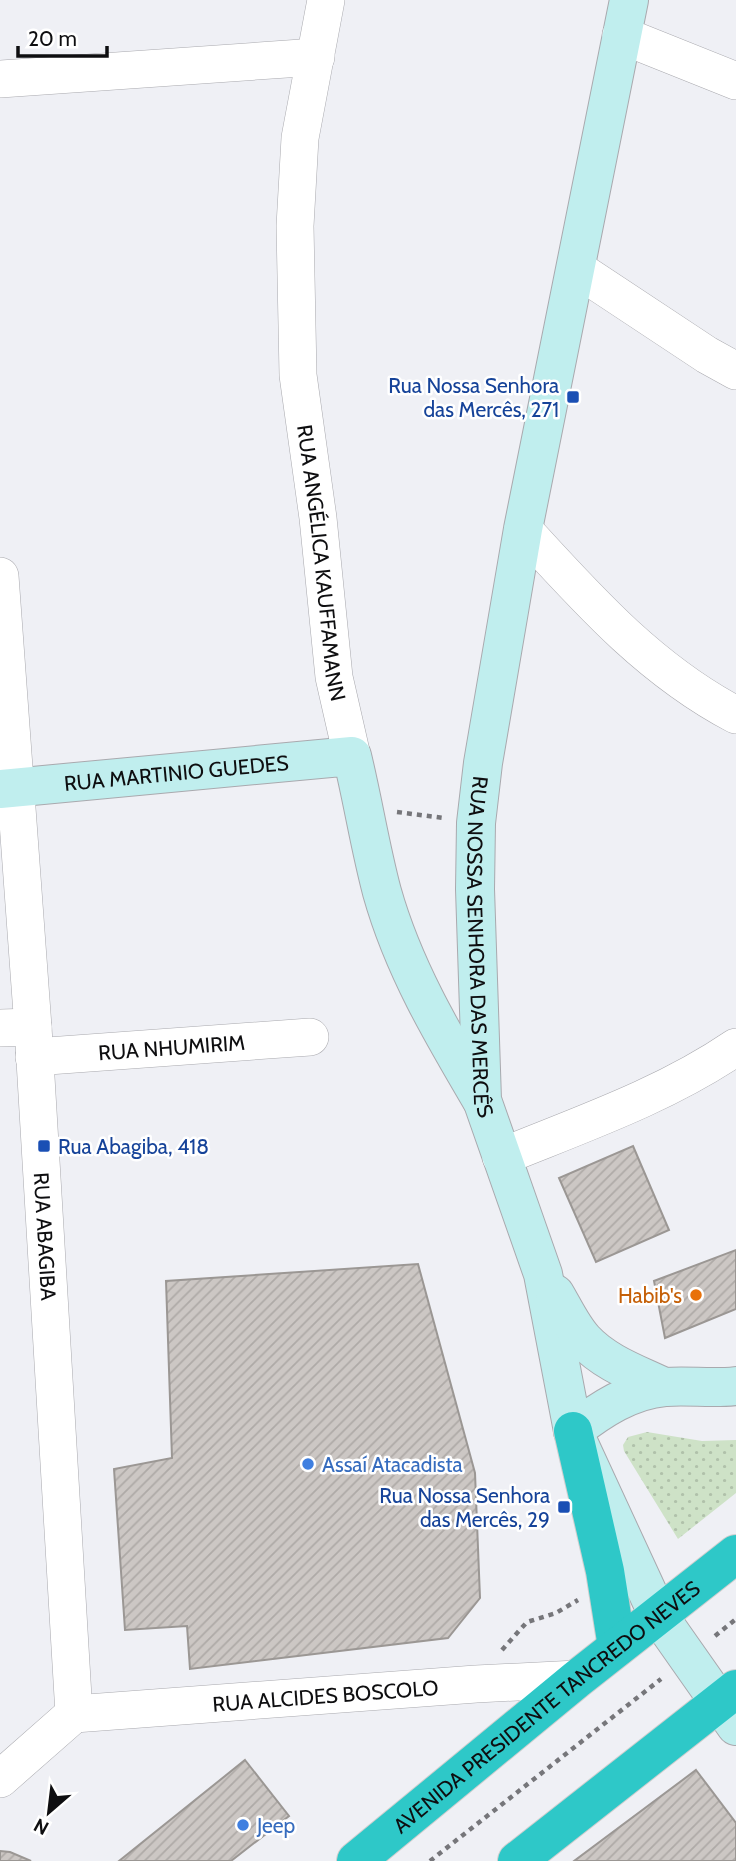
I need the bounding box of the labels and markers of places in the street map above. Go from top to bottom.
place label: Rua Nossa Senhora das Mercês, 271 [388,373,559,422]
marker: Rua Nossa Senhora das Mercês, 271 [565,389,581,405]
place label: Rua Abagiba, 418 [58,1134,209,1159]
marker: Rua Abagiba, 418 [36,1138,52,1154]
place label: Habib's [618,1283,682,1308]
marker: Habib's [688,1287,704,1303]
place label: Assaí Atacadista [322,1452,463,1477]
marker: Assaí Atacadista [300,1456,316,1472]
place label: Rua Nossa Senhora das Mercês, 29 [379,1483,550,1532]
marker: Rua Nossa Senhora das Mercês, 29 [556,1499,572,1515]
place label: Jeep [256,1813,295,1838]
marker: Jeep [235,1817,251,1833]

